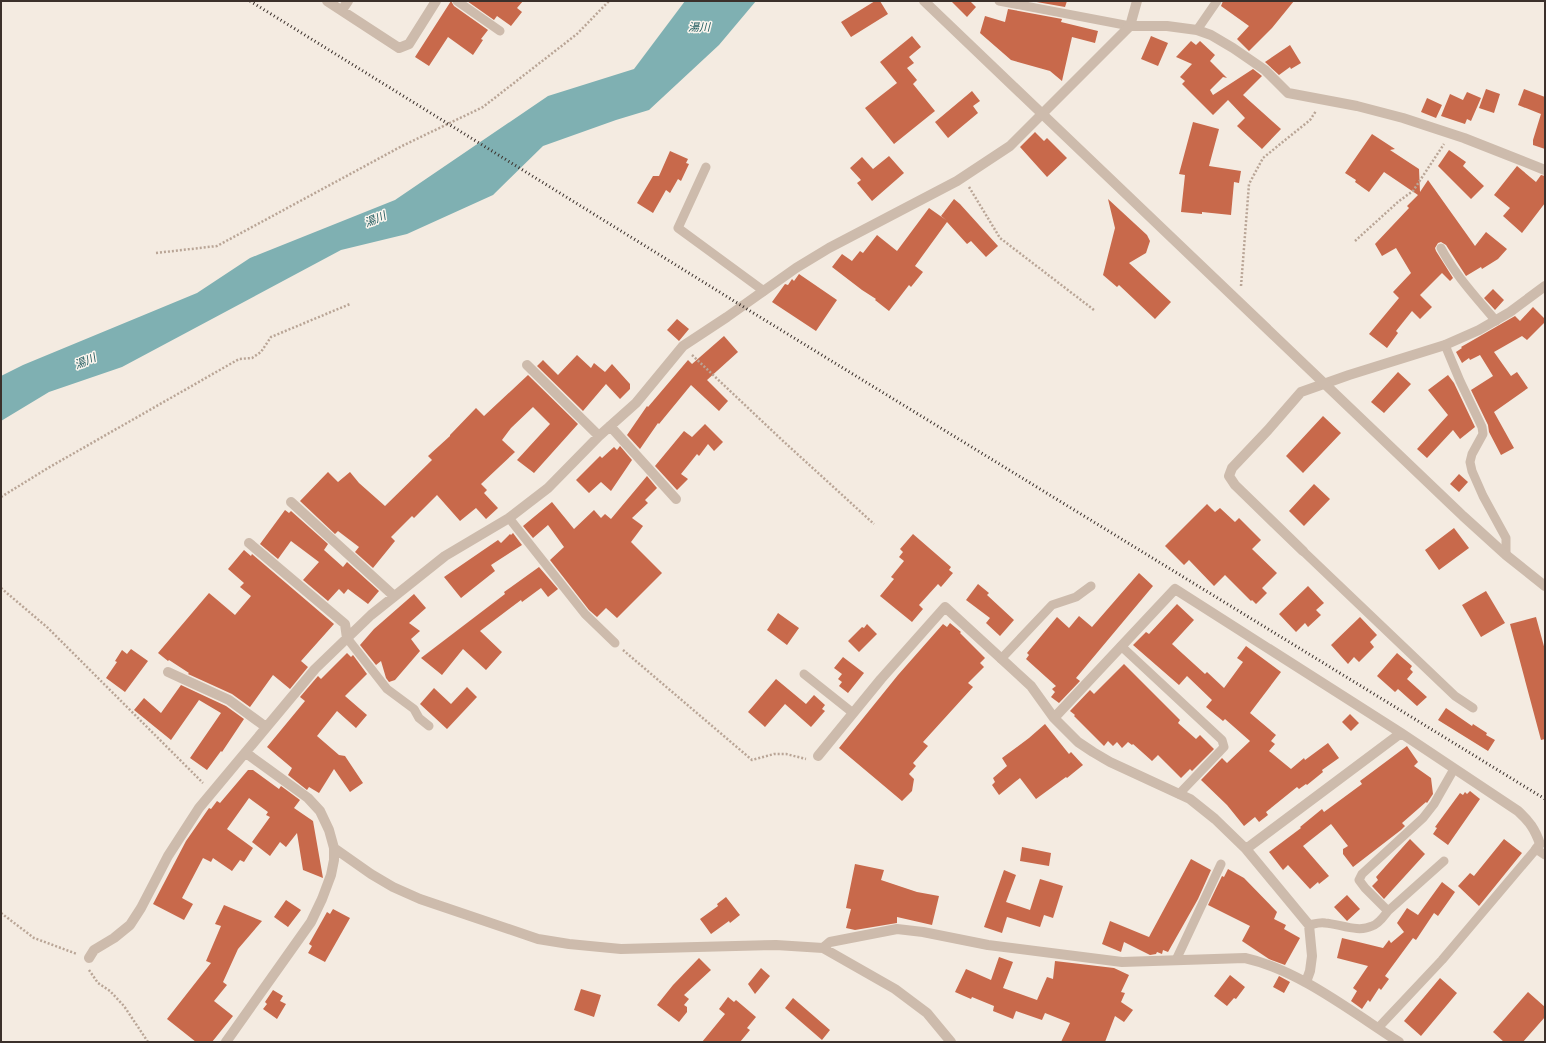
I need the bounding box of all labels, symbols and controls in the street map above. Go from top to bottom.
water label: 湯川 [688,21,711,34]
water label: 湯川 [363,209,389,230]
water label: 湯川 [73,351,99,372]

